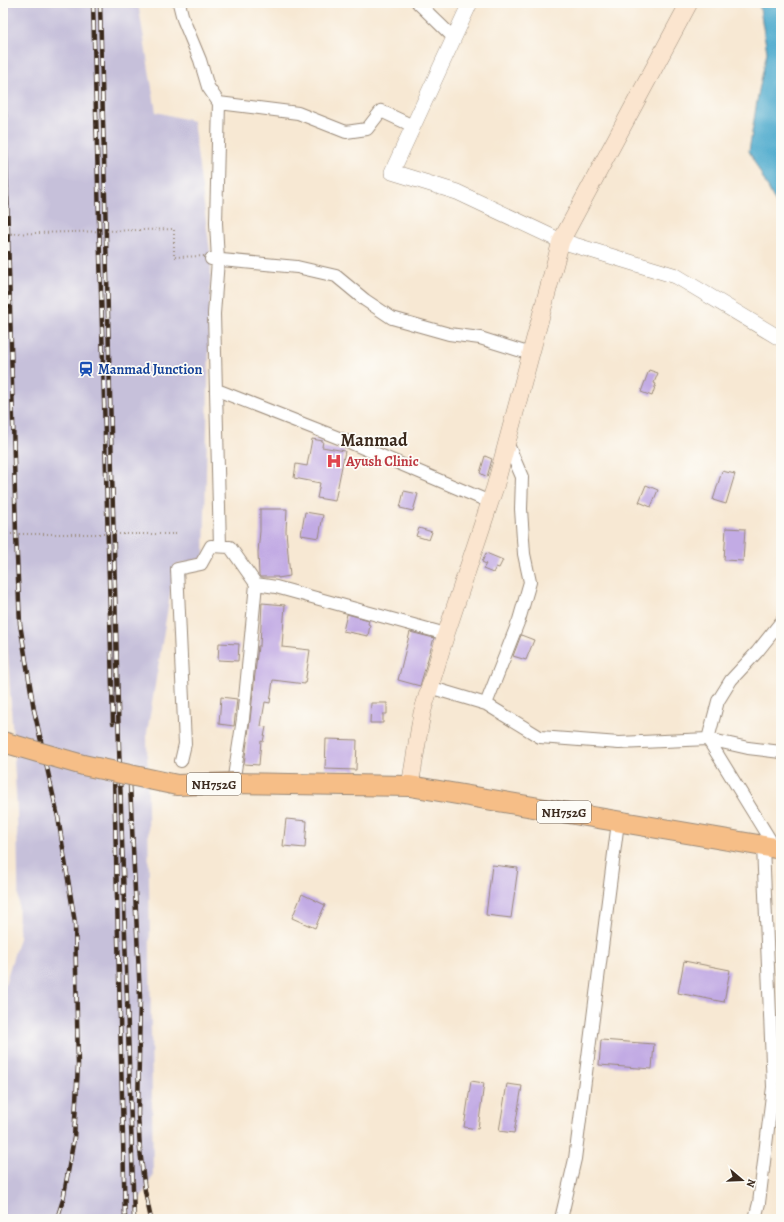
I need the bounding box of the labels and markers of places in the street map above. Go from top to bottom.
station icon: Manmad Junction [77,360,95,378]
place label: Manmad Junction [98,360,203,379]
hospital icon: Ayush Clinic [325,452,343,470]
place label: Ayush Clinic [345,452,419,471]

